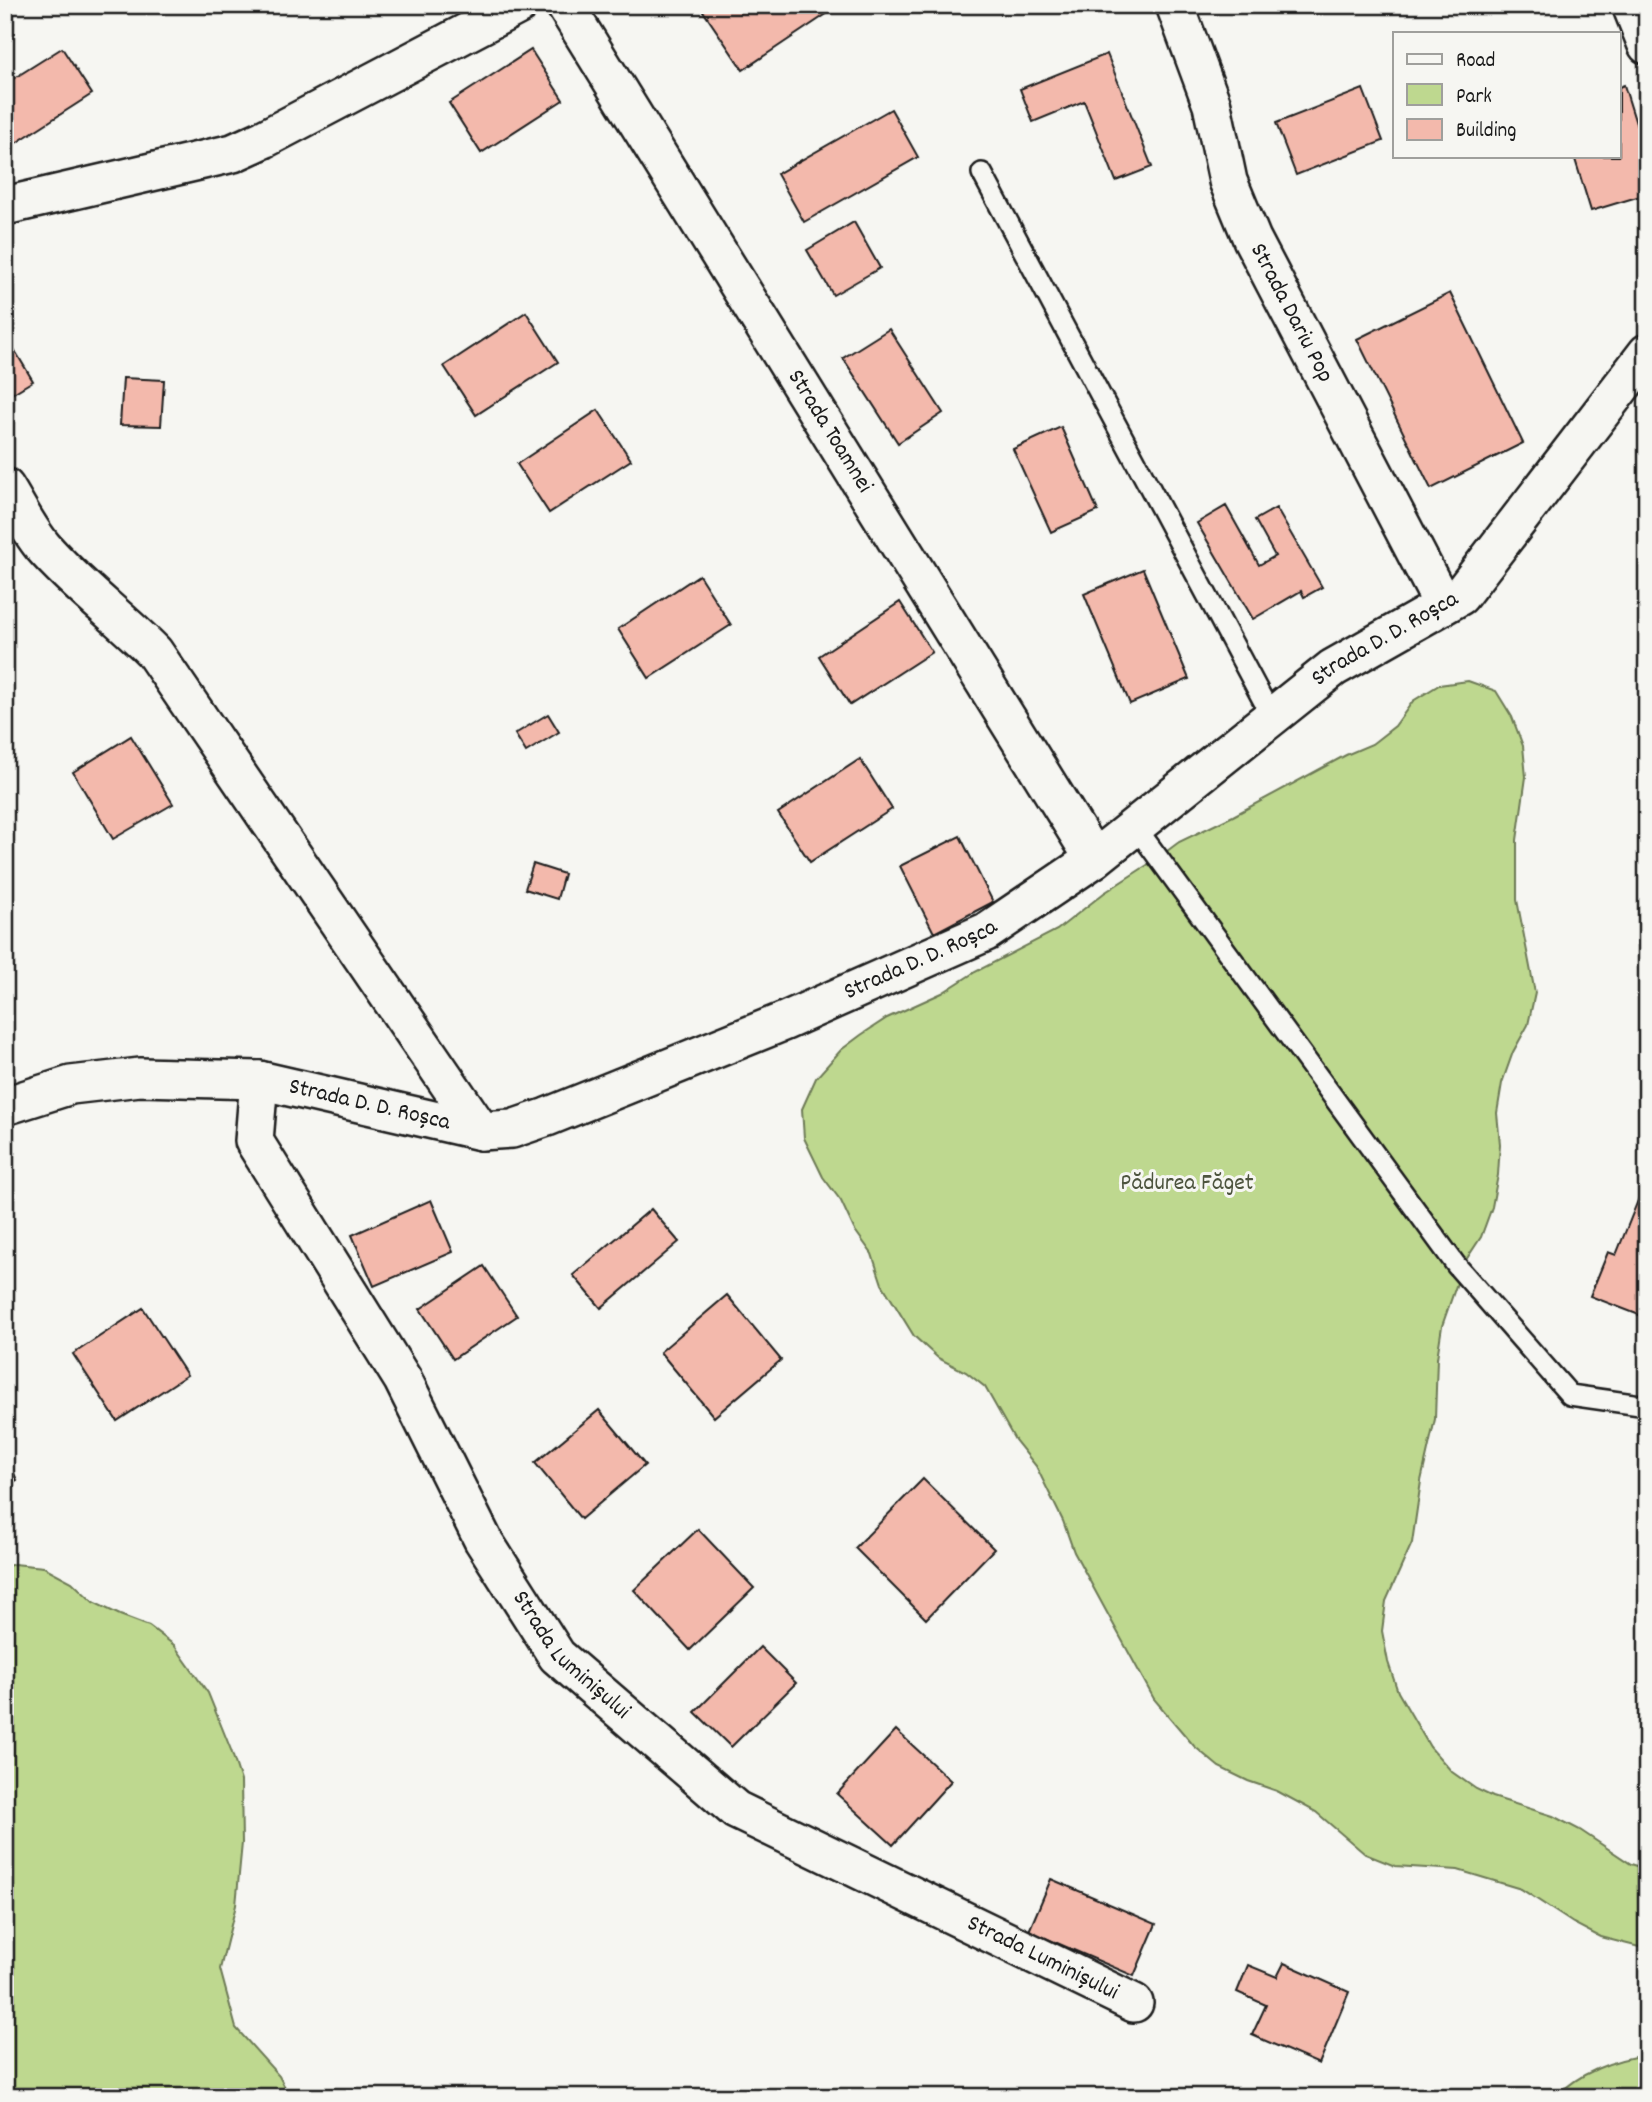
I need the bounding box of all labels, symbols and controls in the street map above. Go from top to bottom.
legend [1393,32,1620,158]
text: Road [1456,47,1495,77]
text: Park [1456,83,1492,113]
text: Building [1456,117,1516,147]
street label: Strada Dariu Pop [1240,238,1341,389]
street label: Strada Toamnei [778,363,881,500]
street label: Strada D. D. Roșca [1305,583,1466,696]
street label: Strada D. D. Roșca [839,911,1006,1010]
street label: Strada D. D. Roșca [285,1070,454,1141]
park label: Pădurea Făget [1120,1167,1254,1201]
street label: Strada Luminișului [503,1585,637,1728]
street label: Strada Luminișului [961,1907,1124,2010]

